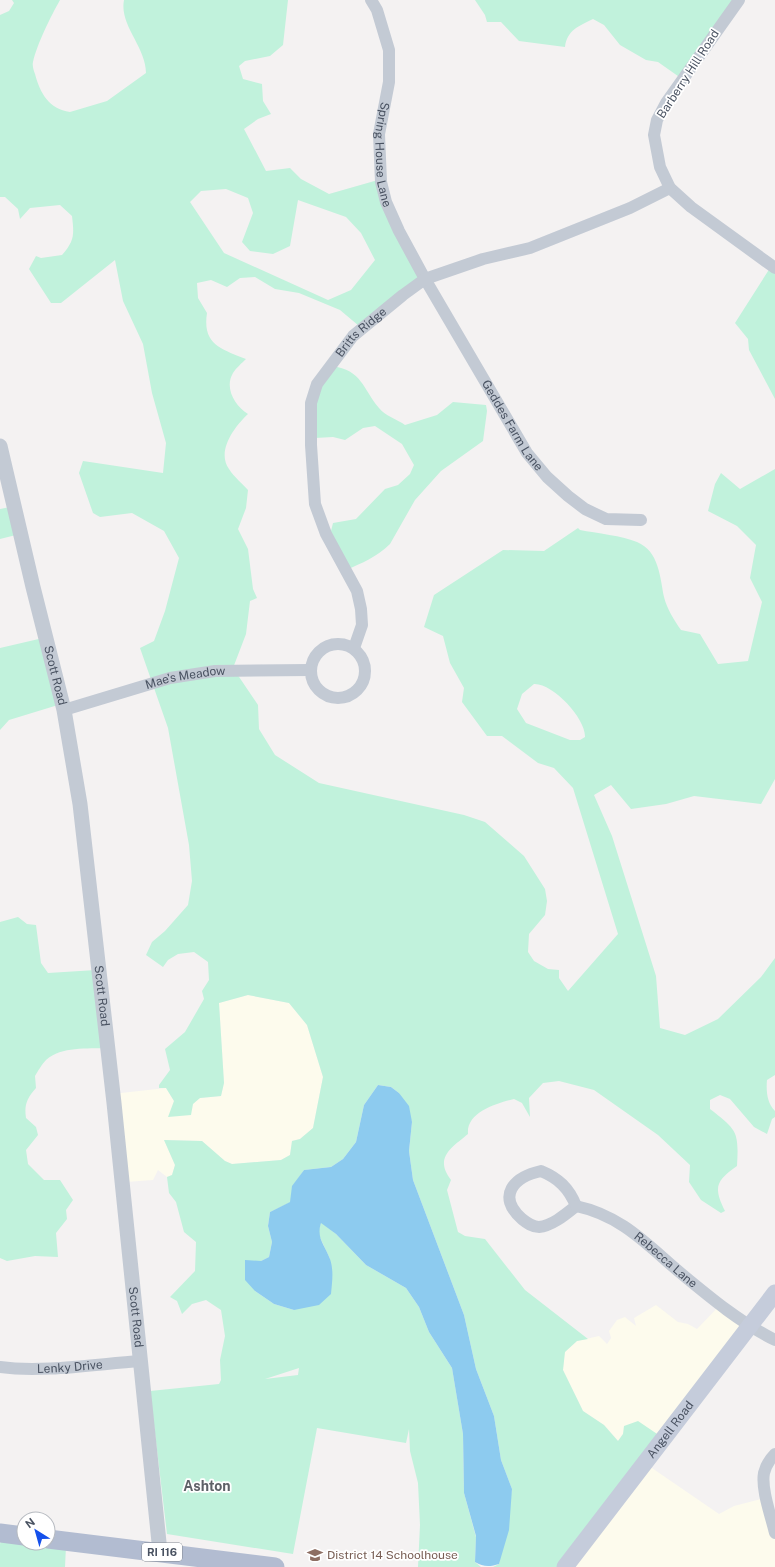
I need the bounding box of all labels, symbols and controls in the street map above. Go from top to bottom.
street label: Barberry Hill Road [654,27,722,121]
street label: Spring House Lane [372,101,395,210]
street label: Britts Ridge [333,304,389,360]
street label: Geddes Farm Lane [479,378,546,474]
street label: Scott Road [41,644,70,707]
street label: Mae's Meadow [144,664,226,692]
street label: Scott Road [91,965,112,1027]
street label: Rebecca Lane [631,1229,700,1291]
street label: Scott Road [126,1286,146,1348]
street label: Lenky Drive [37,1357,103,1376]
street label: Angell Road [644,1398,696,1461]
district label: Ashton [183,1478,231,1494]
north arrow [16,1511,56,1551]
text: N [23,1516,37,1530]
road number: RI 116 [142,1543,182,1561]
school or university icon: District 14 Schoolhouse [306,1546,324,1564]
place label: District 14 Schoolhouse [327,1548,458,1562]

